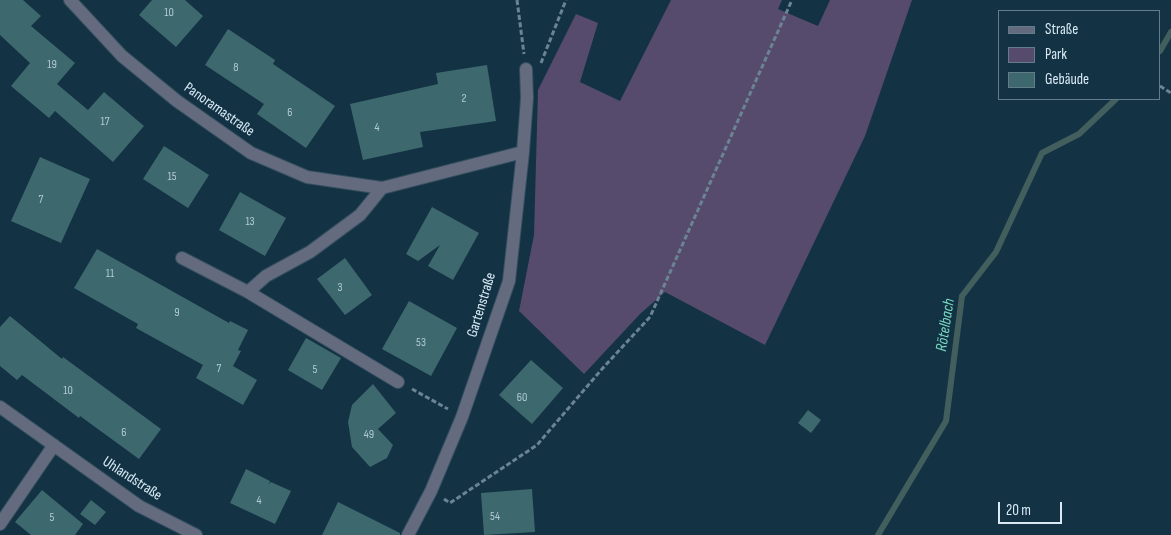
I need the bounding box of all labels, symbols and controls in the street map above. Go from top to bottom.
house number: 10 [164,6,174,20]
legend [998,10,1161,100]
text: Straße [1045,20,1078,39]
text: Park [1045,45,1067,64]
house number: 19 [47,58,57,72]
house number: 8 [233,61,239,75]
text: Gebäude [1045,70,1089,89]
street label: Panoramastraße [180,79,258,141]
house number: 2 [462,92,466,106]
house number: 6 [287,106,293,120]
house number: 17 [101,115,109,129]
house number: 4 [374,121,380,135]
house number: 15 [167,170,177,184]
house number: 7 [39,193,43,207]
house number: 13 [245,215,255,229]
house number: 11 [106,267,114,281]
street label: Gartenstraße [464,270,500,340]
house number: 3 [337,281,343,295]
water label: Rötelbach [932,297,960,353]
house number: 9 [174,306,180,320]
house number: 53 [416,336,426,350]
house number: 7 [217,362,221,376]
house number: 5 [313,363,317,377]
house number: 10 [63,384,73,398]
house number: 60 [517,391,527,405]
house number: 6 [121,426,127,440]
house number: 49 [364,428,374,442]
street label: Uhlandstraße [99,453,165,505]
scale bar [1001,492,1065,524]
house number: 4 [256,494,262,508]
text: 20 m [1006,501,1031,520]
house number: 54 [490,510,500,524]
house number: 5 [50,511,54,525]

